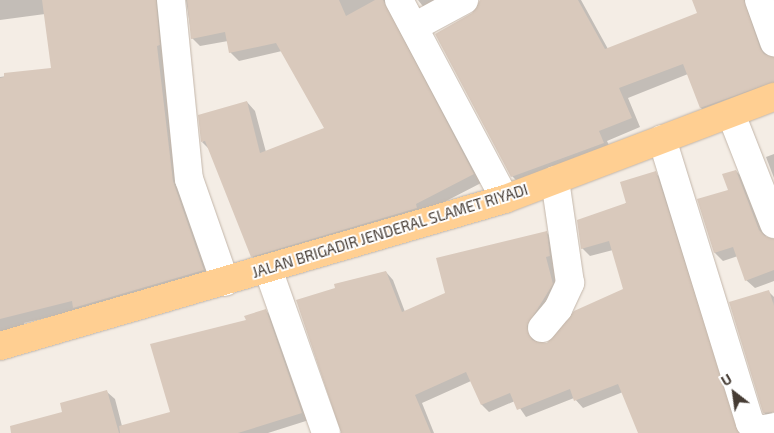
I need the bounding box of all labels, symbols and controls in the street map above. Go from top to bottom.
street label: JALAN BRIGADIR JENDERAL SLAMET RIYADI [249,180,531,282]
north arrow [709,368,759,418]
text: U [718,370,735,389]

